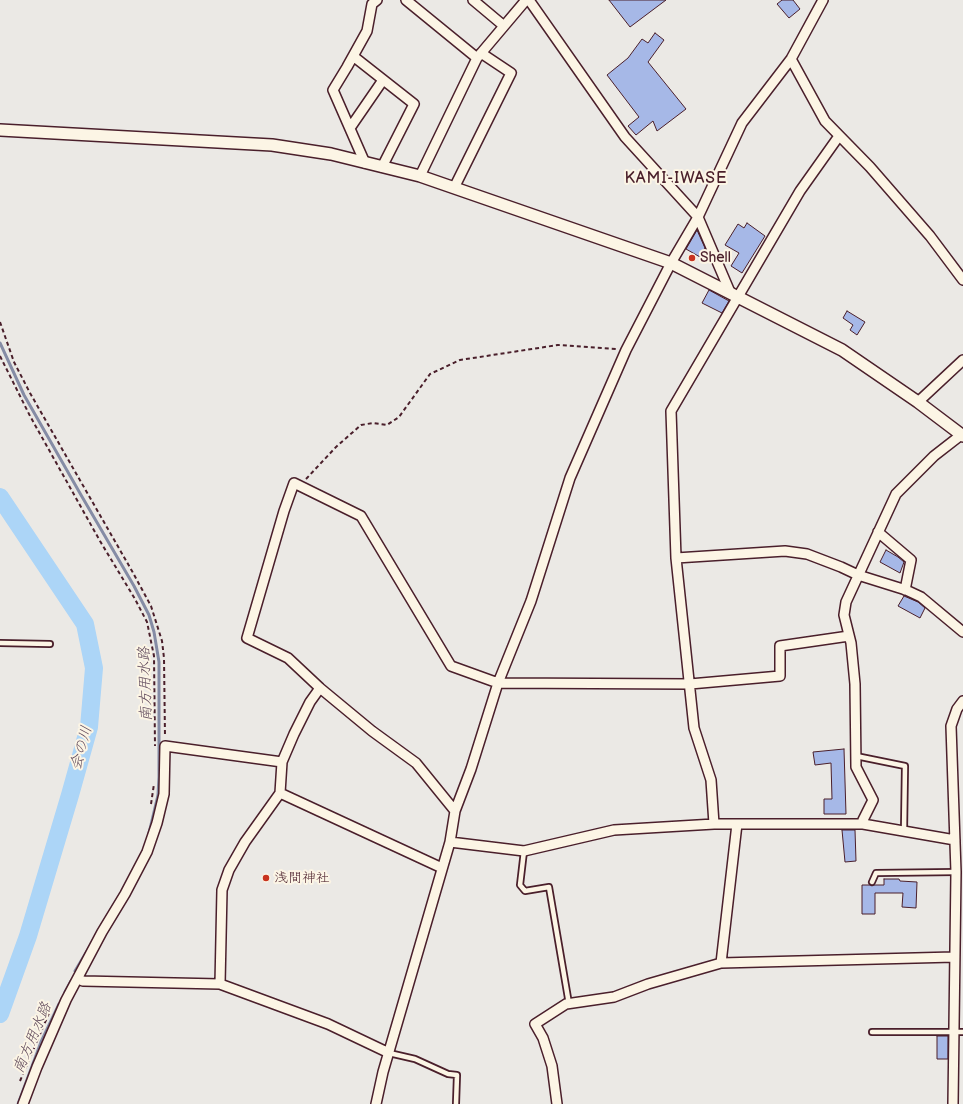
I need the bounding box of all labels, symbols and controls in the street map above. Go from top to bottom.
district label: KAMI-IWASE [624,169,728,189]
place label: Shell [700,250,731,266]
marker: Shell [687,253,697,263]
water label: 南方用水路 [136,646,156,722]
water label: 会の川 [67,724,97,772]
place label: 浅間神社 [274,870,330,886]
marker: 浅間神社 [261,873,271,883]
water label: 南方用水路 [10,1000,56,1076]

